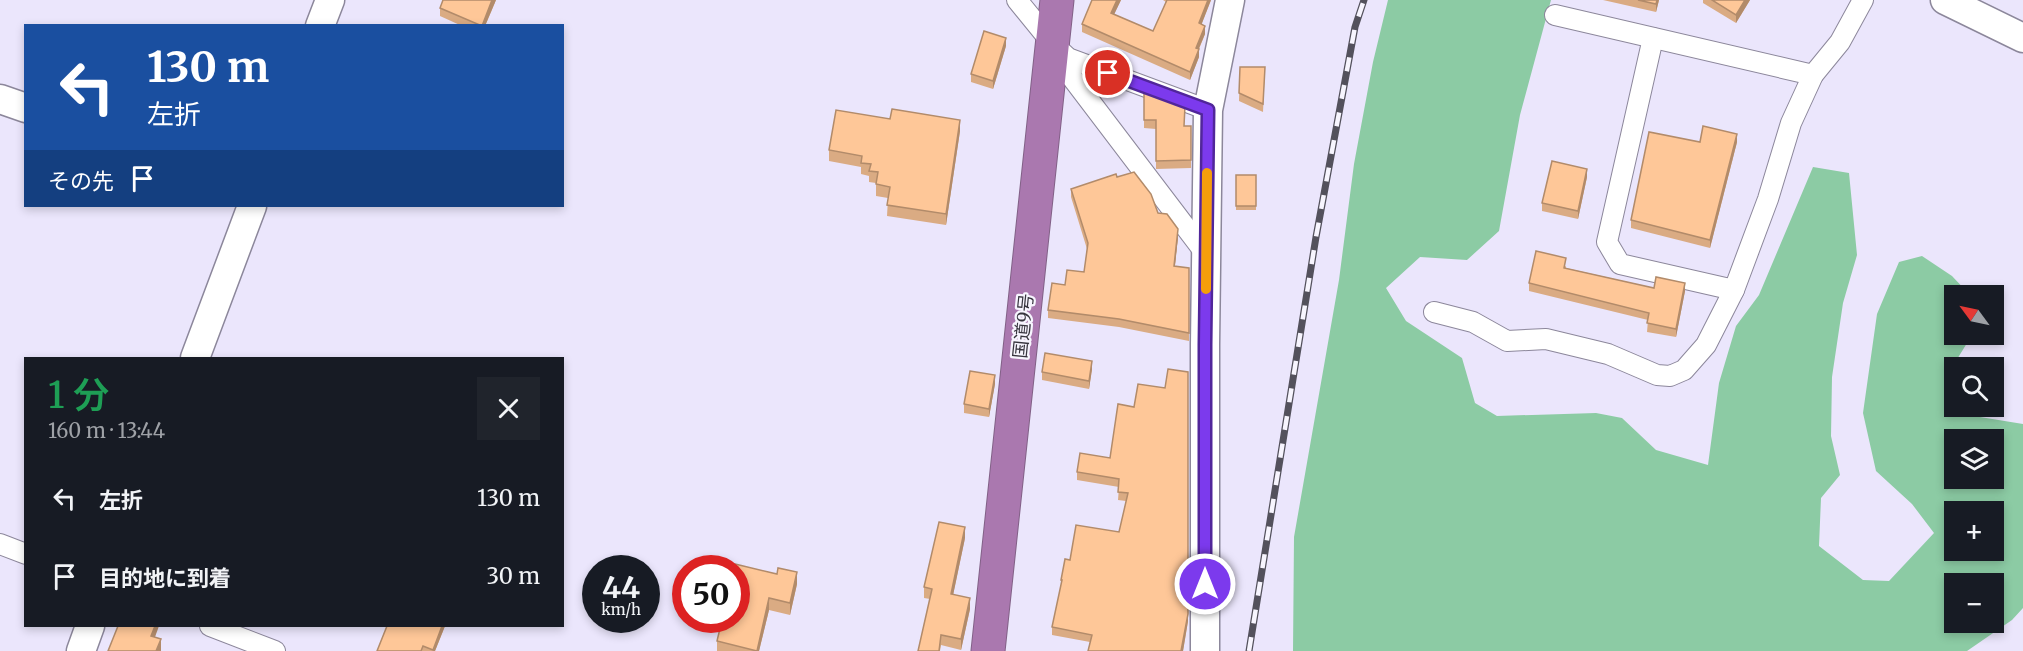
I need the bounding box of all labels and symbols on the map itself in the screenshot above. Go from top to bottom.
pin [1082,47,1133,98]
north arrow [1944,285,2004,345]
street label: 国道9号 [1008,293,1038,359]
position arrow [1173,552,1237,616]
speed limit sign: 50 [672,555,750,633]

